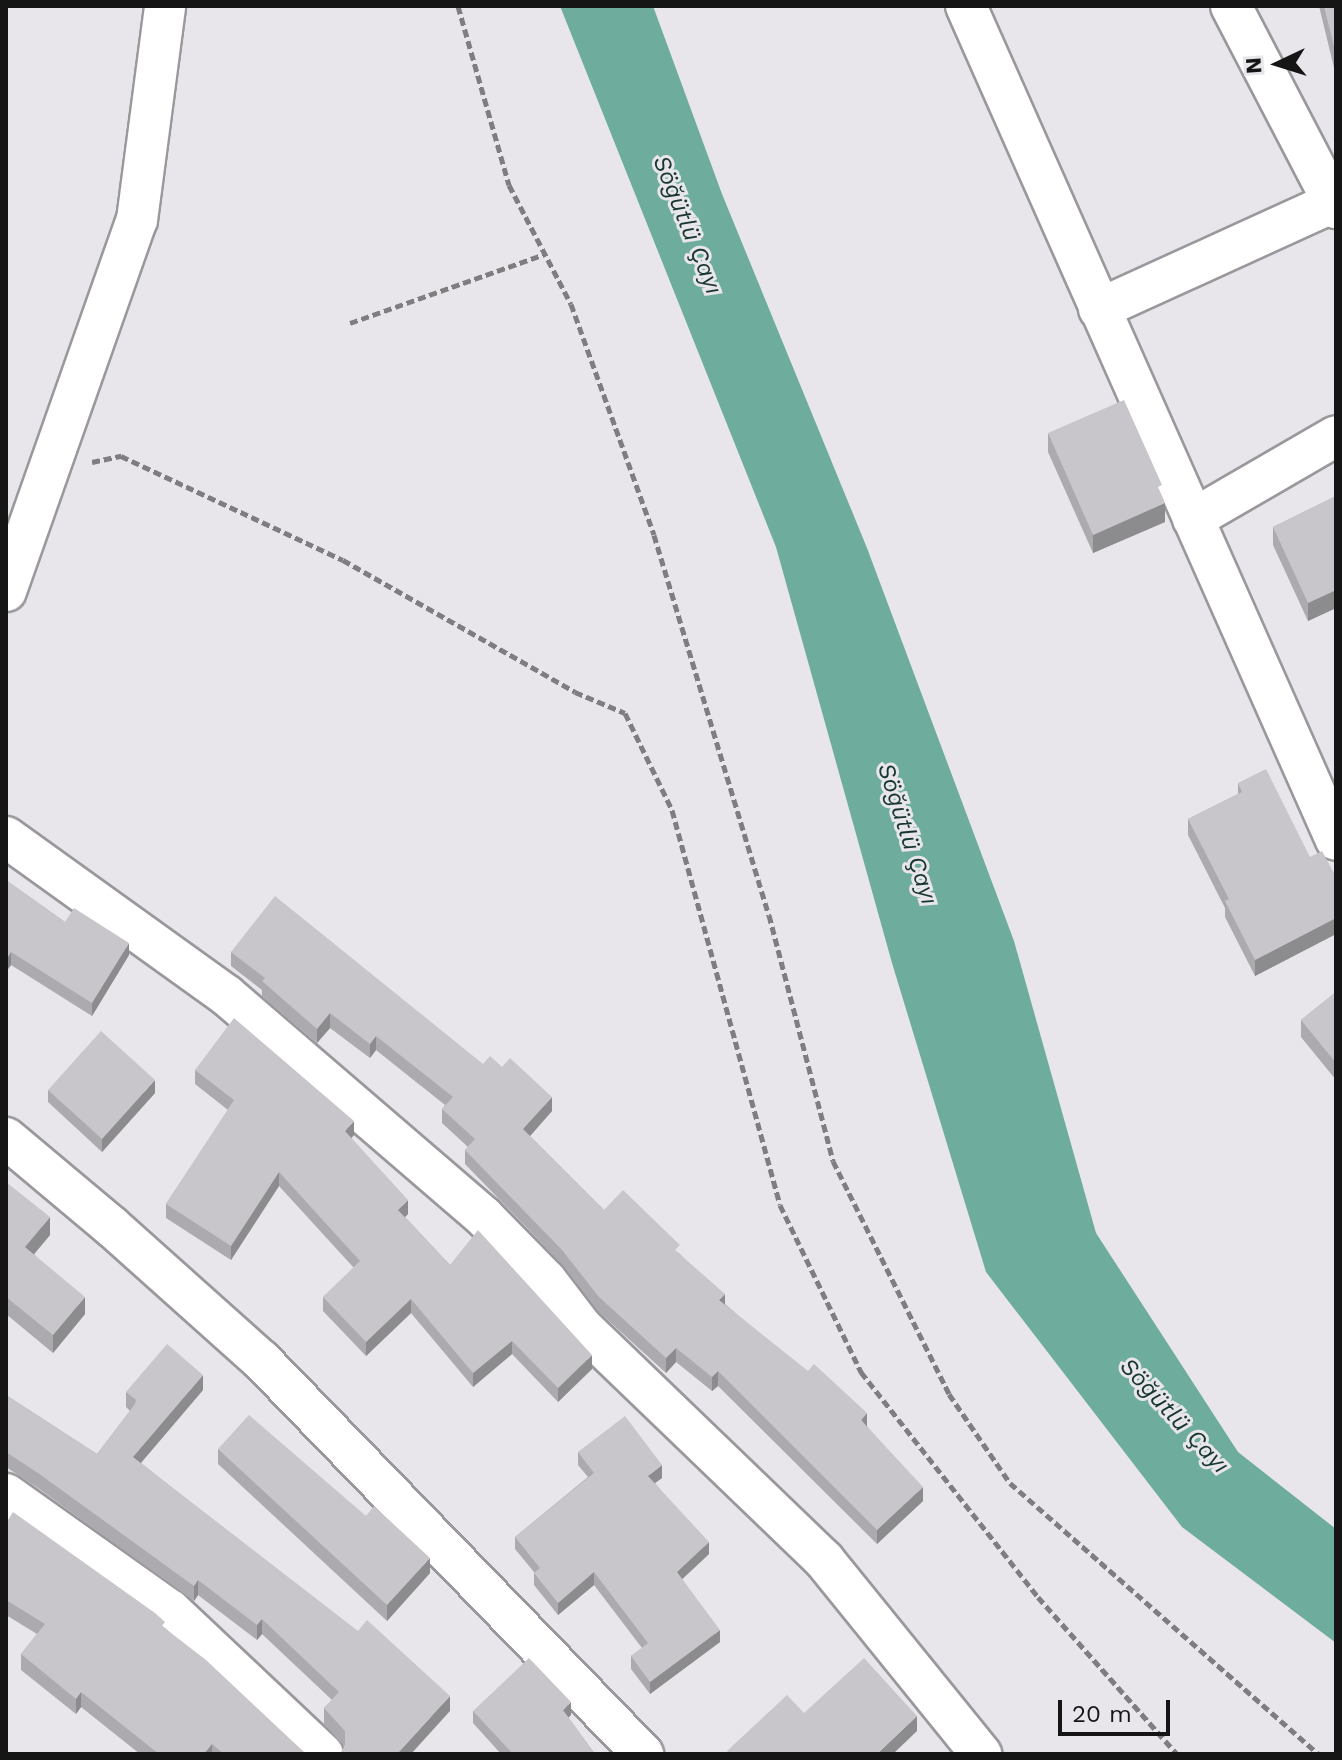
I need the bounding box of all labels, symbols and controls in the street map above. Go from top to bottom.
north arrow [1238,24,1318,104]
text: N [1241,57,1267,75]
water label: Söğütlü Çayı [646,151,728,299]
water label: Söğütlü Çayı [871,760,943,908]
water label: Söğütlü Çayı [1113,1352,1235,1480]
scale bar [1062,1684,1174,1734]
text: 20 m [1072,1700,1132,1728]

